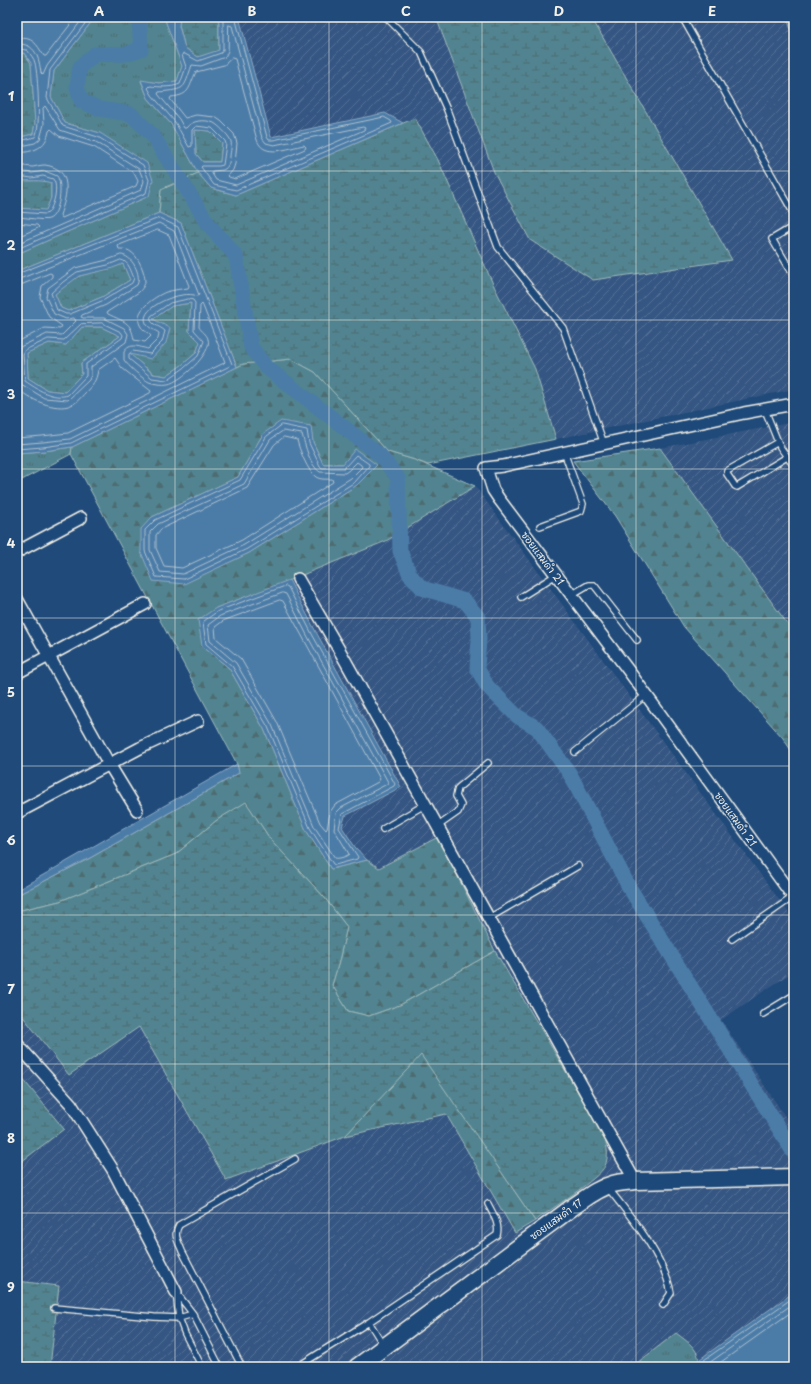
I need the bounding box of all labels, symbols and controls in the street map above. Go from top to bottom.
text: A [94,1,104,20]
text: B [248,1,257,20]
text: C [401,1,411,20]
text: D [554,1,564,20]
text: E [708,1,716,20]
text: 1 [8,86,14,105]
text: 2 [6,235,16,254]
text: 3 [7,384,16,403]
street label: ซอยแสมดำ 21 [518,528,569,588]
text: 4 [7,533,16,552]
text: 5 [7,682,15,701]
street label: ซอยแสมดำ 21 [712,789,761,849]
text: 6 [6,830,16,849]
text: 7 [7,979,15,998]
text: 8 [7,1128,15,1147]
street label: ซอยแสมดำ 17 [526,1194,586,1243]
text: 9 [7,1277,15,1296]

